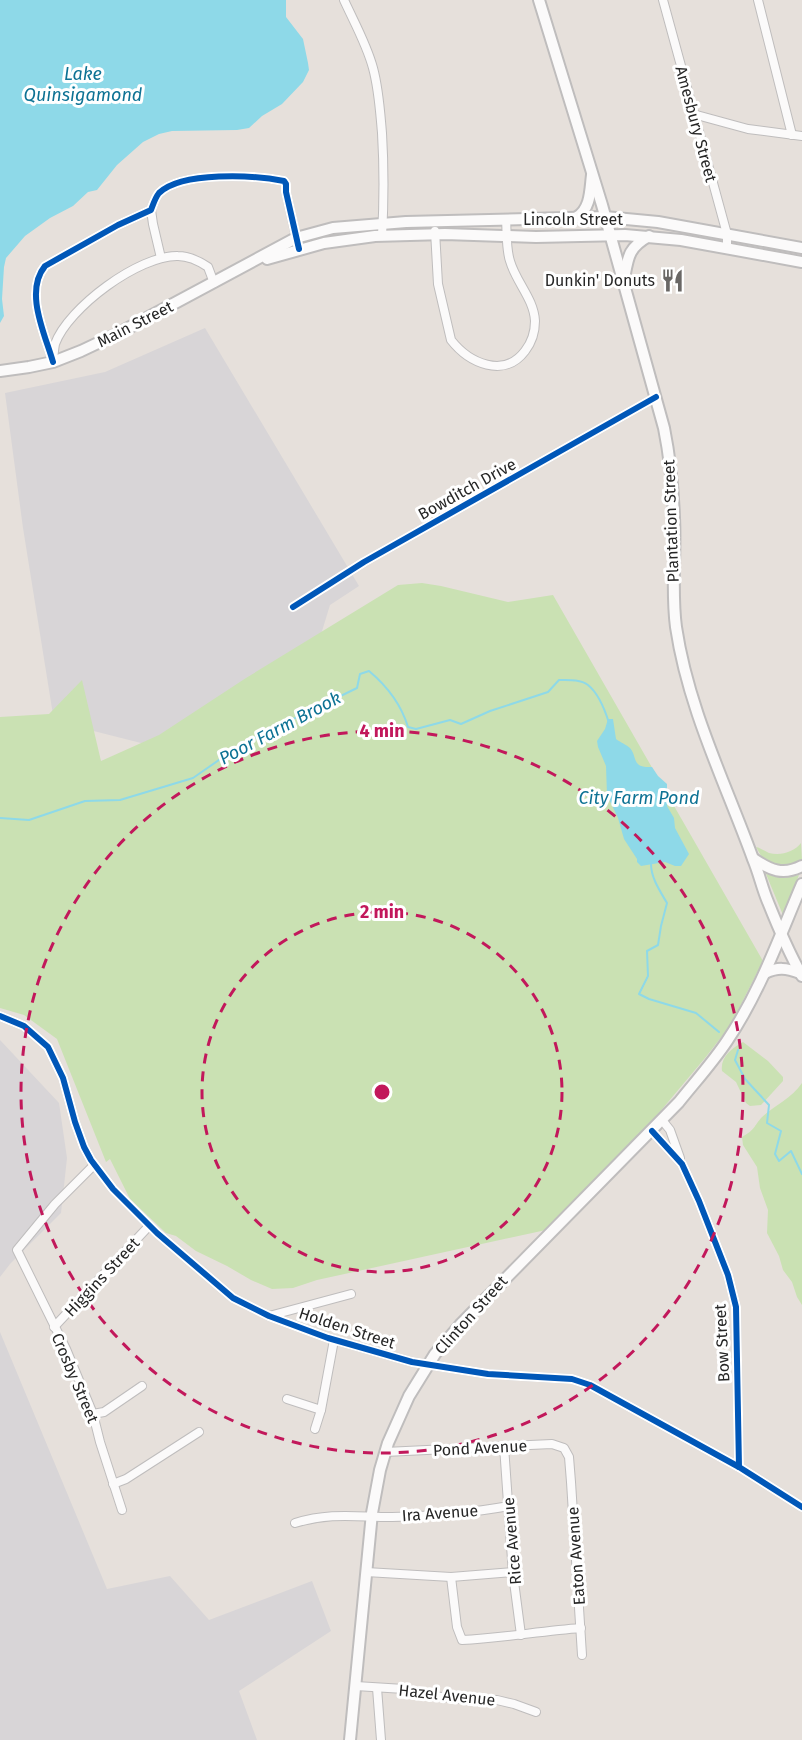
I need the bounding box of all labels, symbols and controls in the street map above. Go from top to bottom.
water label: Lake Quinsigamond [24,63,143,106]
street label: Amesbury Street [671,64,721,184]
street label: Lincoln Street [523,210,623,229]
restaurant icon: Dunkin' Donuts [660,267,686,293]
place label: Dunkin' Donuts [545,271,655,290]
street label: Main Street [94,297,176,351]
street label: Bowditch Drive [415,454,519,524]
street label: Plantation Street [659,459,683,583]
water label: Poor Farm Brook [215,687,345,769]
text: 4 min [359,720,405,742]
water label: City Farm Pond [578,787,700,809]
text: 2 min [360,901,404,923]
centre of rings [372,1082,392,1102]
street label: Higgins Street [61,1233,144,1320]
street label: Clinton Street [431,1272,511,1358]
street label: Holden Street [296,1303,398,1353]
street label: Bow Street [710,1303,734,1383]
street label: Crosby Street [47,1330,103,1426]
street label: Pond Avenue [432,1436,528,1460]
street label: Rice Avenue [499,1497,525,1585]
street label: Ira Avenue [401,1501,479,1525]
street label: Eaton Avenue [563,1506,589,1606]
street label: Hazel Avenue [398,1680,496,1710]

